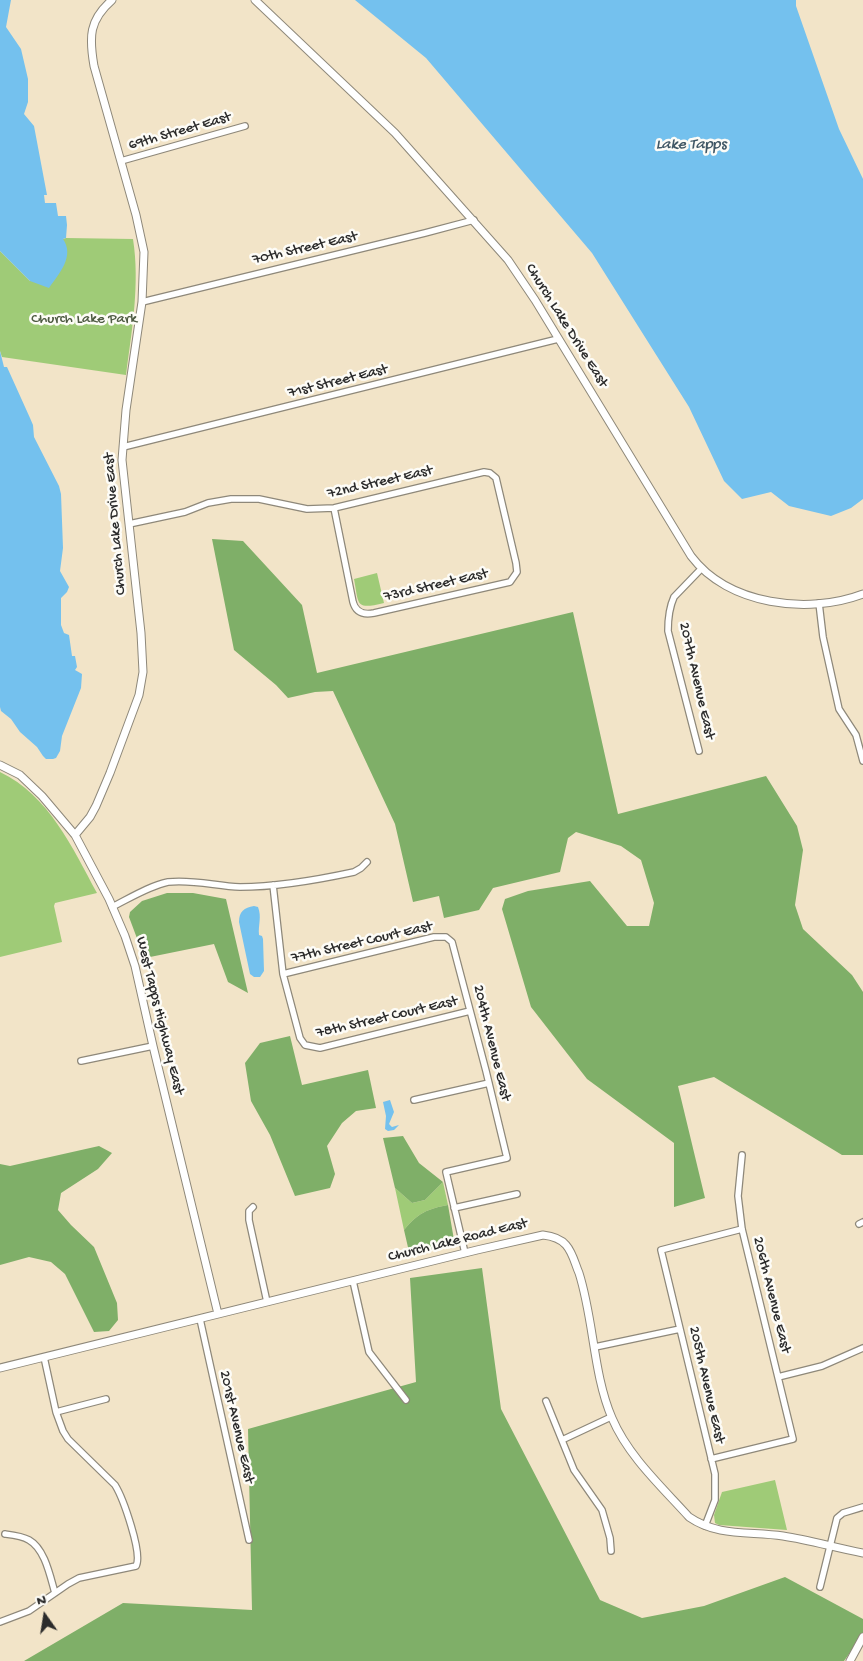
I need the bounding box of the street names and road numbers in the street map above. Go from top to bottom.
street label: 69th Street East [127,109,233,155]
street label: 70th Street East [251,228,359,270]
street label: Church Lake Drive East [521,261,611,391]
street label: 71st Street East [286,361,390,403]
street label: Church Lake Drive East [101,452,131,596]
street label: 72nd Street East [326,462,434,504]
street label: 73rd Street East [382,565,490,607]
street label: 207th Avenue East [674,621,718,741]
street label: 77th Street Court East [290,918,434,968]
street label: West Tapps Highway East [131,935,187,1097]
street label: 204th Avenue East [468,983,514,1103]
street label: 78th Street Court East [315,993,459,1043]
street label: Church Lake Road East [387,1215,529,1267]
street label: 206th Avenue East [748,1235,794,1355]
street label: 205th Avenue East [684,1325,728,1445]
street label: 201st Avenue East [214,1369,258,1485]

